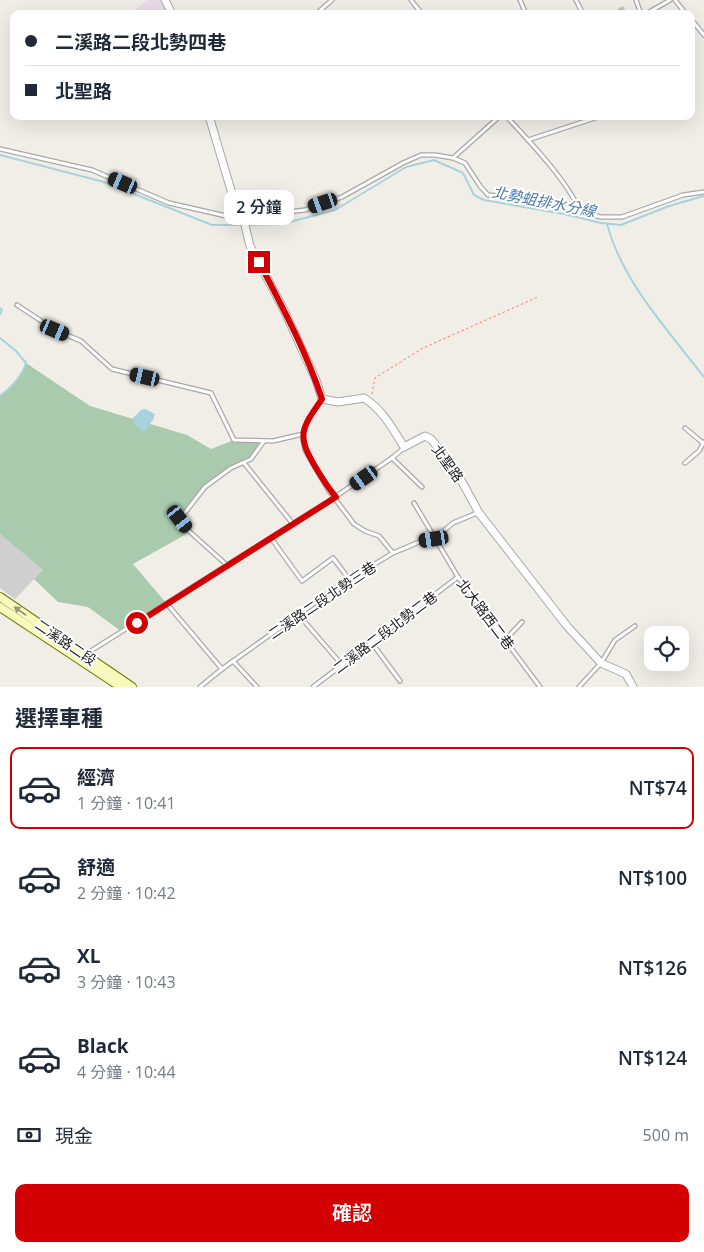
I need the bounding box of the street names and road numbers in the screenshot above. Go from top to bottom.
street label: 北聖路 [428,440,468,486]
street label: 二溪路二段北勢三巷 [264,557,380,643]
street label: 北大路西二巷 [453,575,519,653]
street label: 二溪路二段北勢二巷 [329,586,441,678]
street label: 二溪路二段 [32,615,100,669]

